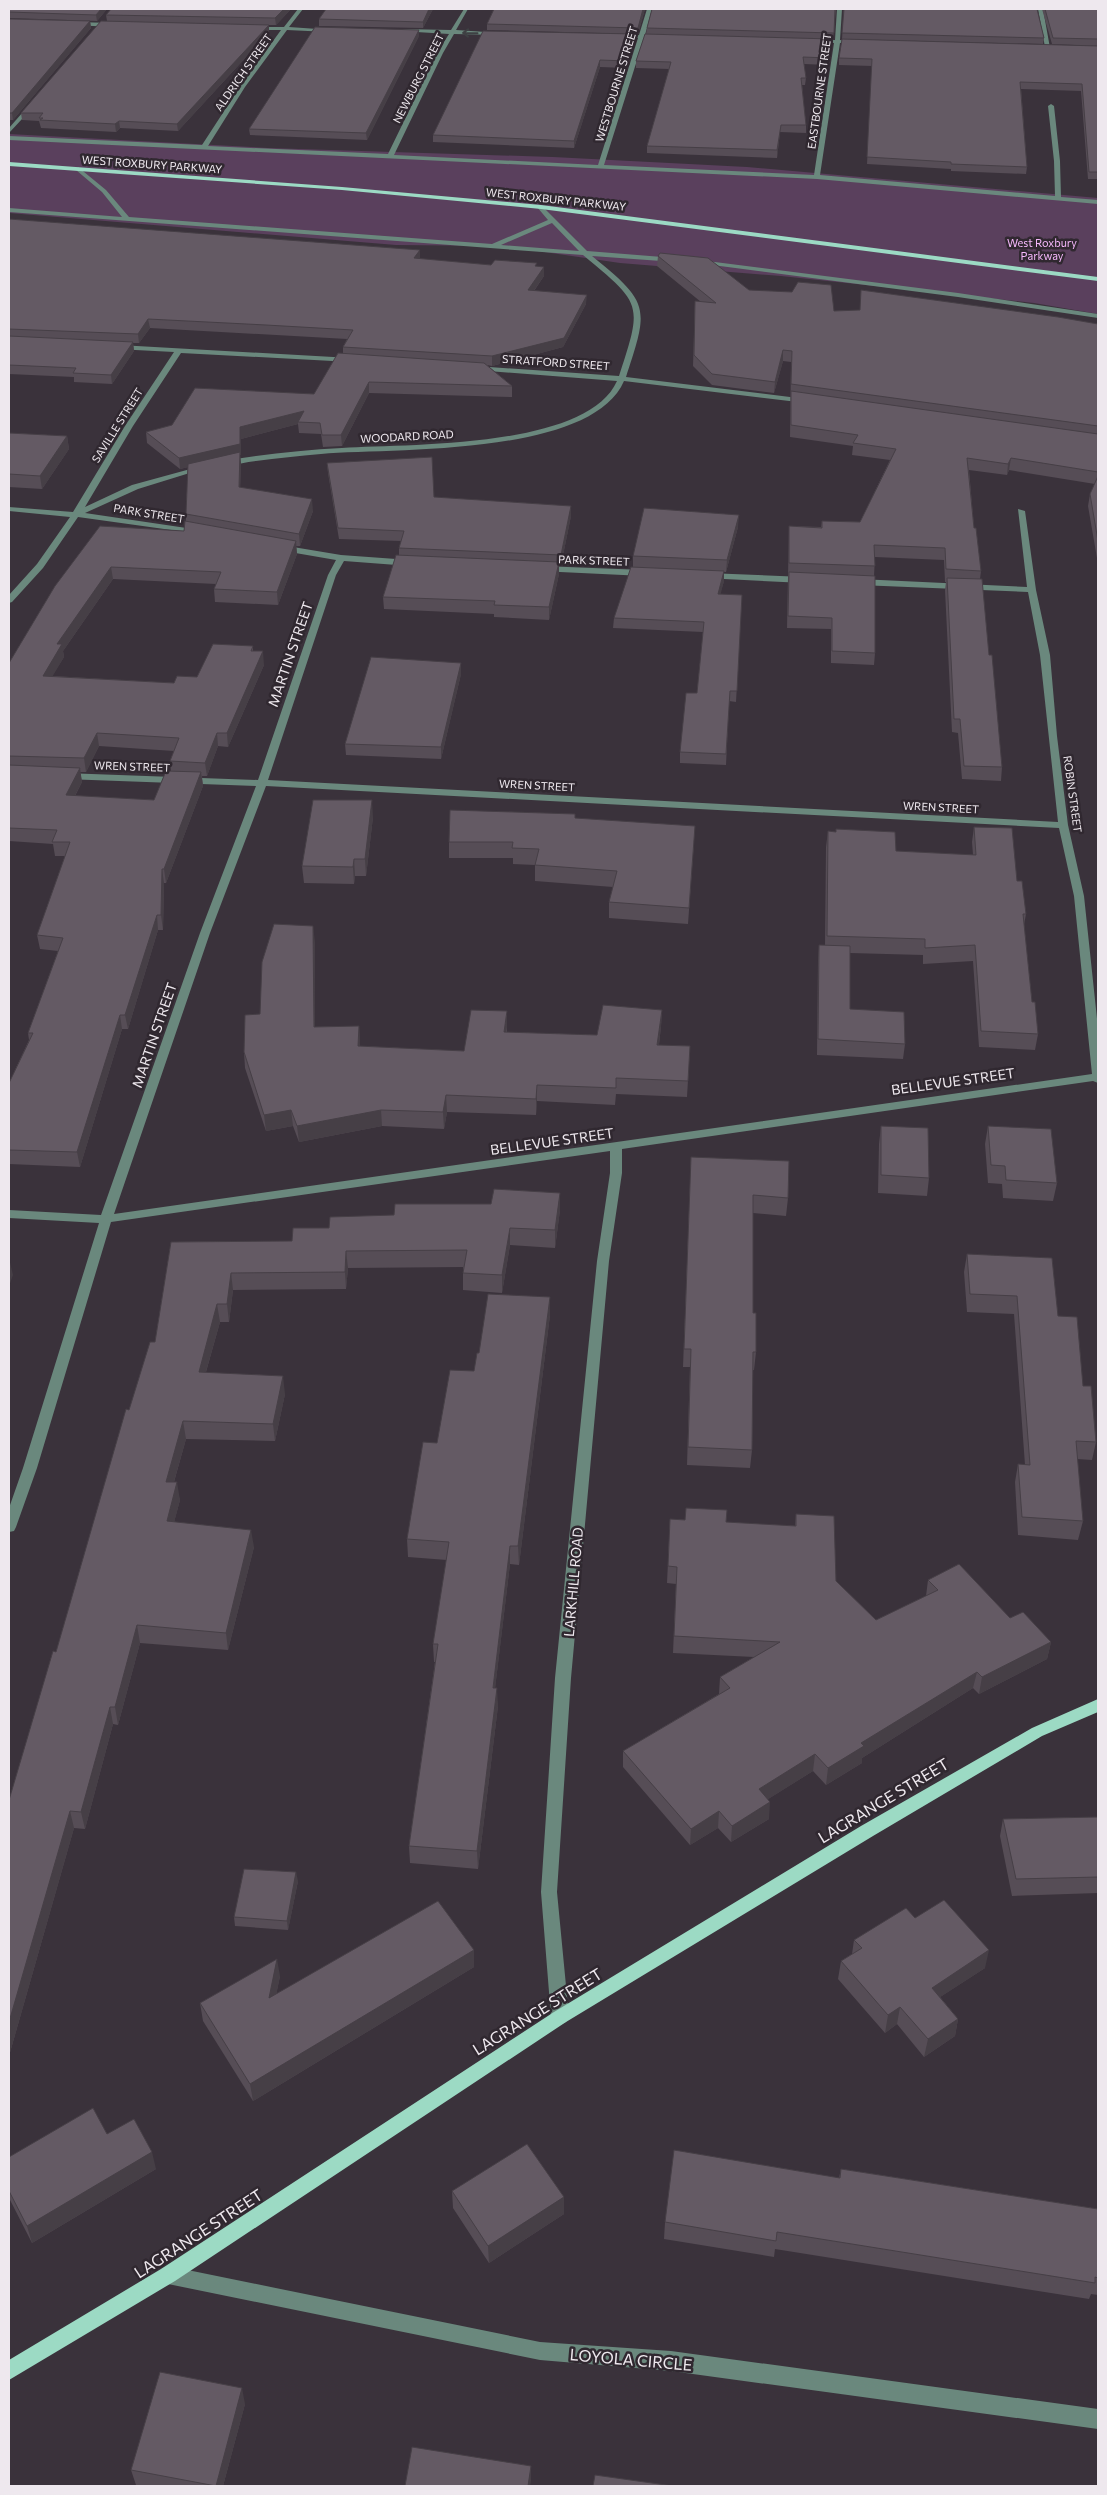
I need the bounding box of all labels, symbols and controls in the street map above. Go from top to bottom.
street label: WESTBOURNE STREET [592,25,640,143]
one-way arrow [462,28,478,37]
street label: ALDRICH STREET [212,31,274,113]
street label: NEWBURG STREET [390,31,446,125]
street label: EASTBOURNE STREET [804,32,834,150]
street label: WEST ROXBURY PARKWAY [81,153,223,175]
street label: WEST ROXBURY PARKWAY [485,185,627,213]
park label: West Roxbury Parkway [1007,236,1077,262]
street label: STRATFORD STREET [502,352,610,372]
street label: SAVILLE STREET [89,385,145,465]
street label: WOODARD ROAD [360,427,454,445]
street label: PARK STREET [113,501,185,525]
street label: PARK STREET [558,552,630,568]
street label: MARTIN STREET [264,599,316,709]
street label: ROBIN STREET [1061,755,1085,833]
street label: WREN STREET [94,758,170,774]
street label: WREN STREET [499,777,575,793]
street label: WREN STREET [903,799,979,815]
street label: MARTIN STREET [128,980,180,1090]
street label: BELLEVUE STREET [890,1064,1016,1098]
street label: BELLEVUE STREET [489,1124,615,1158]
street label: LARKHILL ROAD [560,1527,586,1637]
street label: LAGRANGE STREET [814,1753,952,1847]
street label: LAGRANGE STREET [469,1963,605,2059]
street label: LAGRANGE STREET [130,2184,266,2282]
street label: LOYOLA CIRCLE [569,2344,693,2374]

